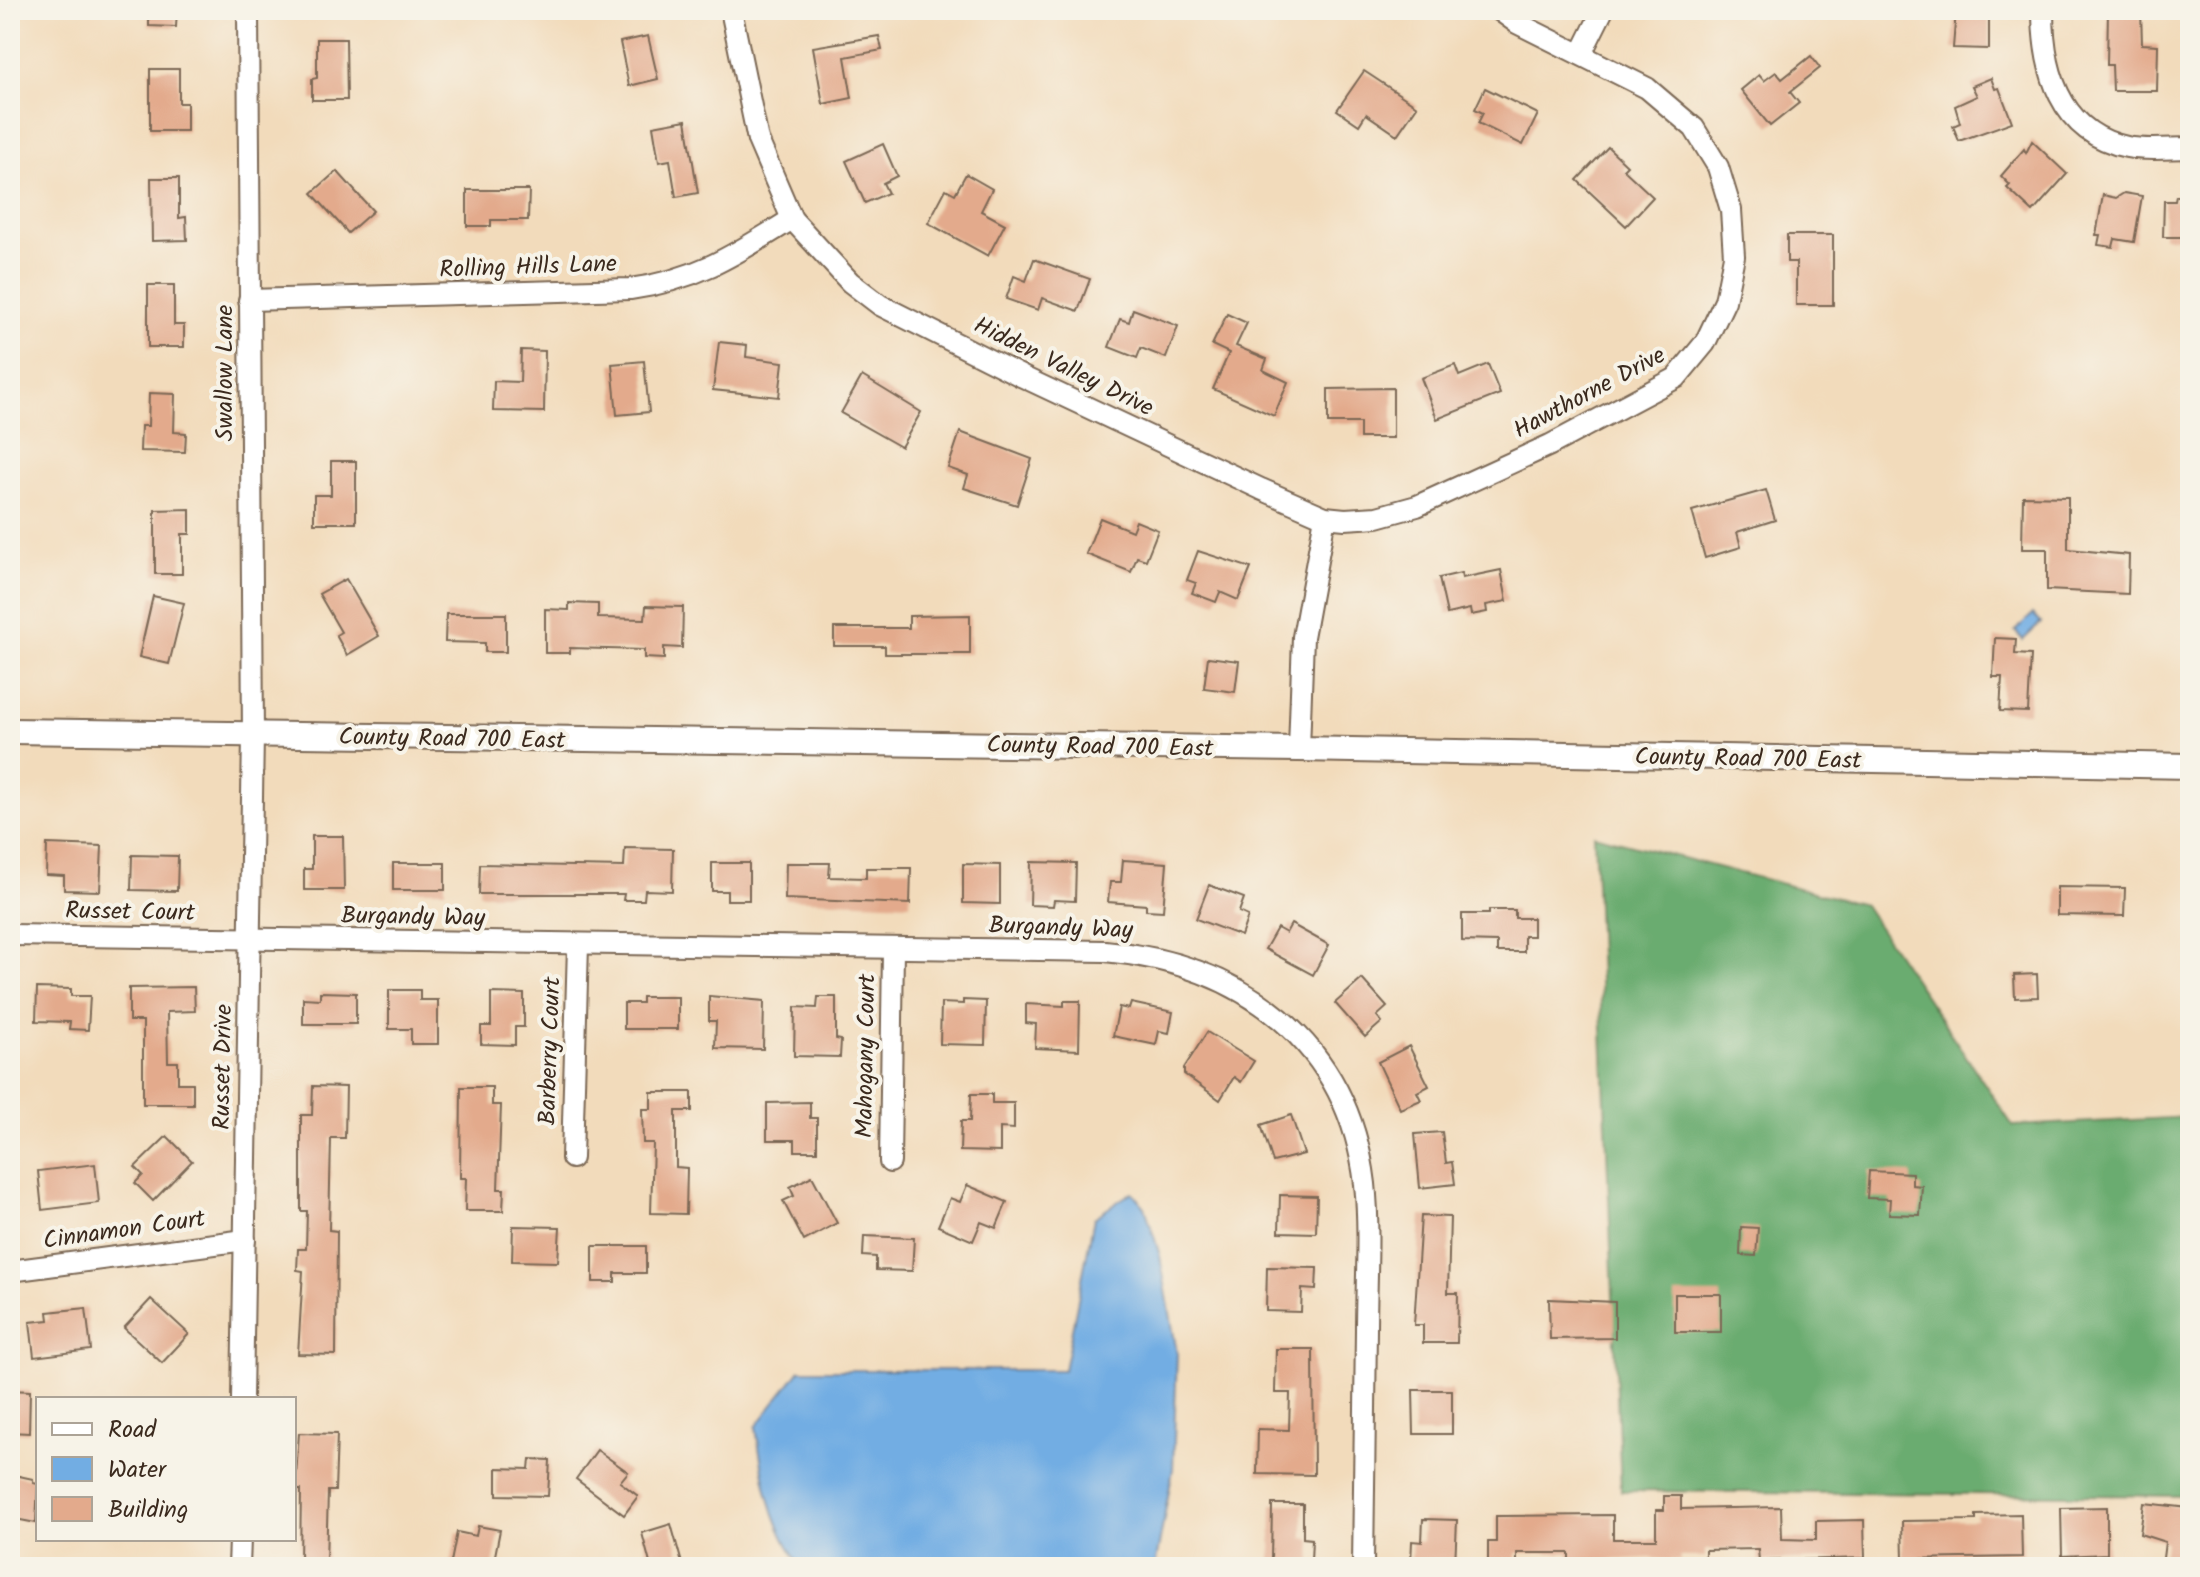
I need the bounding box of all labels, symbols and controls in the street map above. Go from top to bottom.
street label: Rolling Hills Lane [439,245,618,290]
street label: Swallow Lane [206,305,245,441]
street label: Hidden Valley Drive [966,307,1160,428]
street label: Hawthorne Drive [1506,337,1673,450]
street label: County Road 700 East [338,718,567,761]
street label: County Road 700 East [986,726,1215,769]
street label: County Road 700 East [1634,738,1863,781]
street label: Russet Court [65,892,196,933]
street label: Burgandy Way [340,897,486,938]
street label: Burgandy Way [988,906,1134,951]
street label: Mahogany Court [846,973,887,1138]
street label: Barberry Court [528,975,573,1126]
street label: Russet Drive [203,1004,244,1130]
street label: Cinnamon Court [41,1200,209,1261]
legend [36,1397,296,1541]
text: Road [108,1411,157,1450]
text: Water [108,1451,168,1490]
text: Building [108,1491,188,1530]

